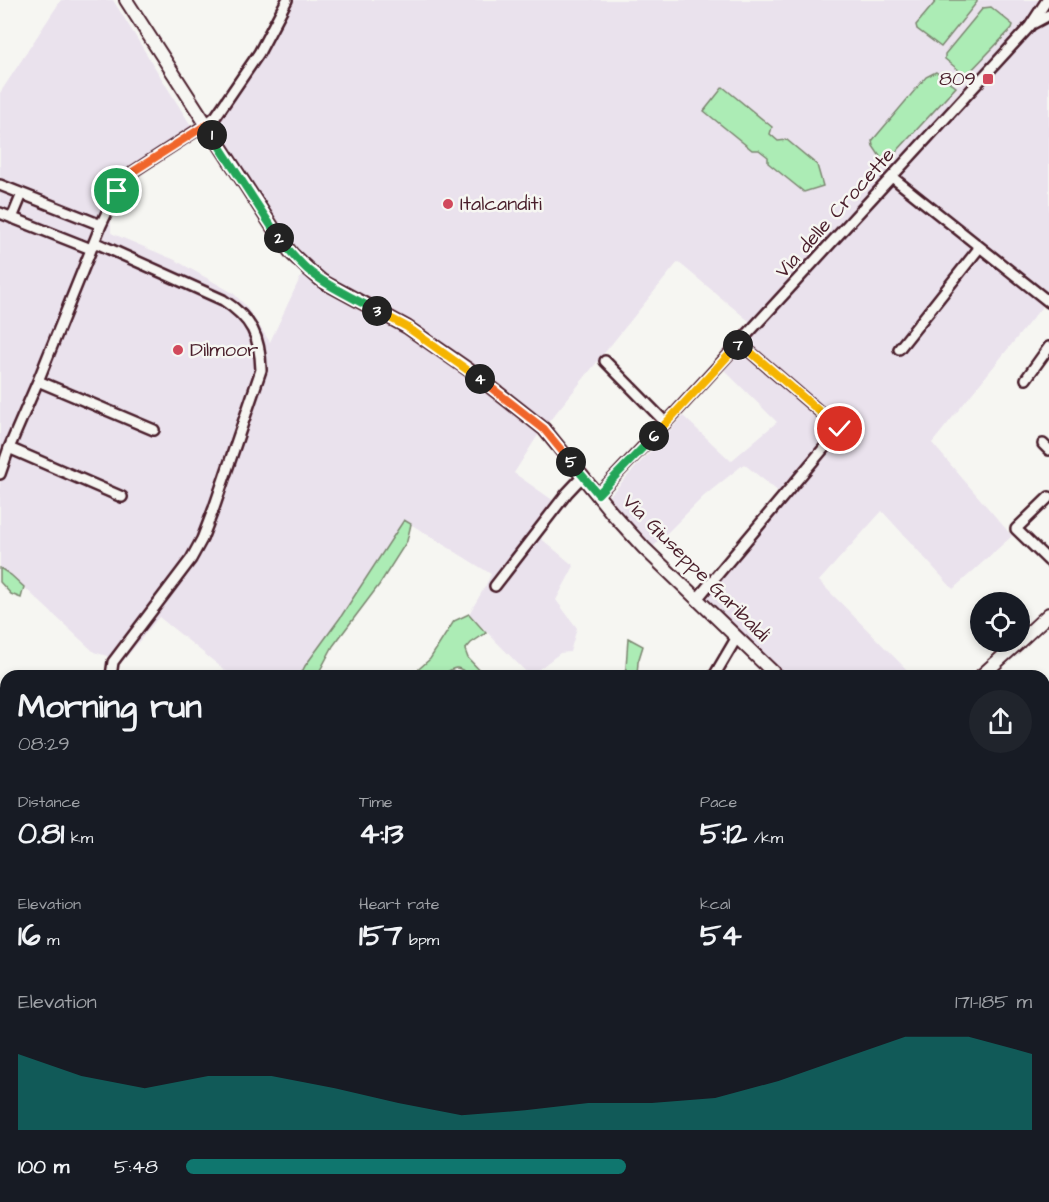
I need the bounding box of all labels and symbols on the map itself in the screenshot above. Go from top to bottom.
place label: 809 [939,65,976,93]
marker: 809 [981,72,995,86]
pin: 1 [197,120,227,150]
street label: Via delle Crocette [769,142,901,284]
pin [91,165,142,216]
place label: Italcanditi [460,190,542,218]
marker: Italcanditi [441,197,455,211]
pin: 2 [264,223,294,253]
pin: 3 [362,296,392,326]
pin: 7 [723,330,753,360]
place label: Dilmoor [190,336,258,364]
marker: Dilmoor [171,343,185,357]
pin: 4 [465,364,495,394]
pin [814,403,865,454]
pin: 6 [639,421,669,451]
pin: 5 [556,447,586,477]
street label: Via Giuseppe Garibaldi [616,488,776,648]

